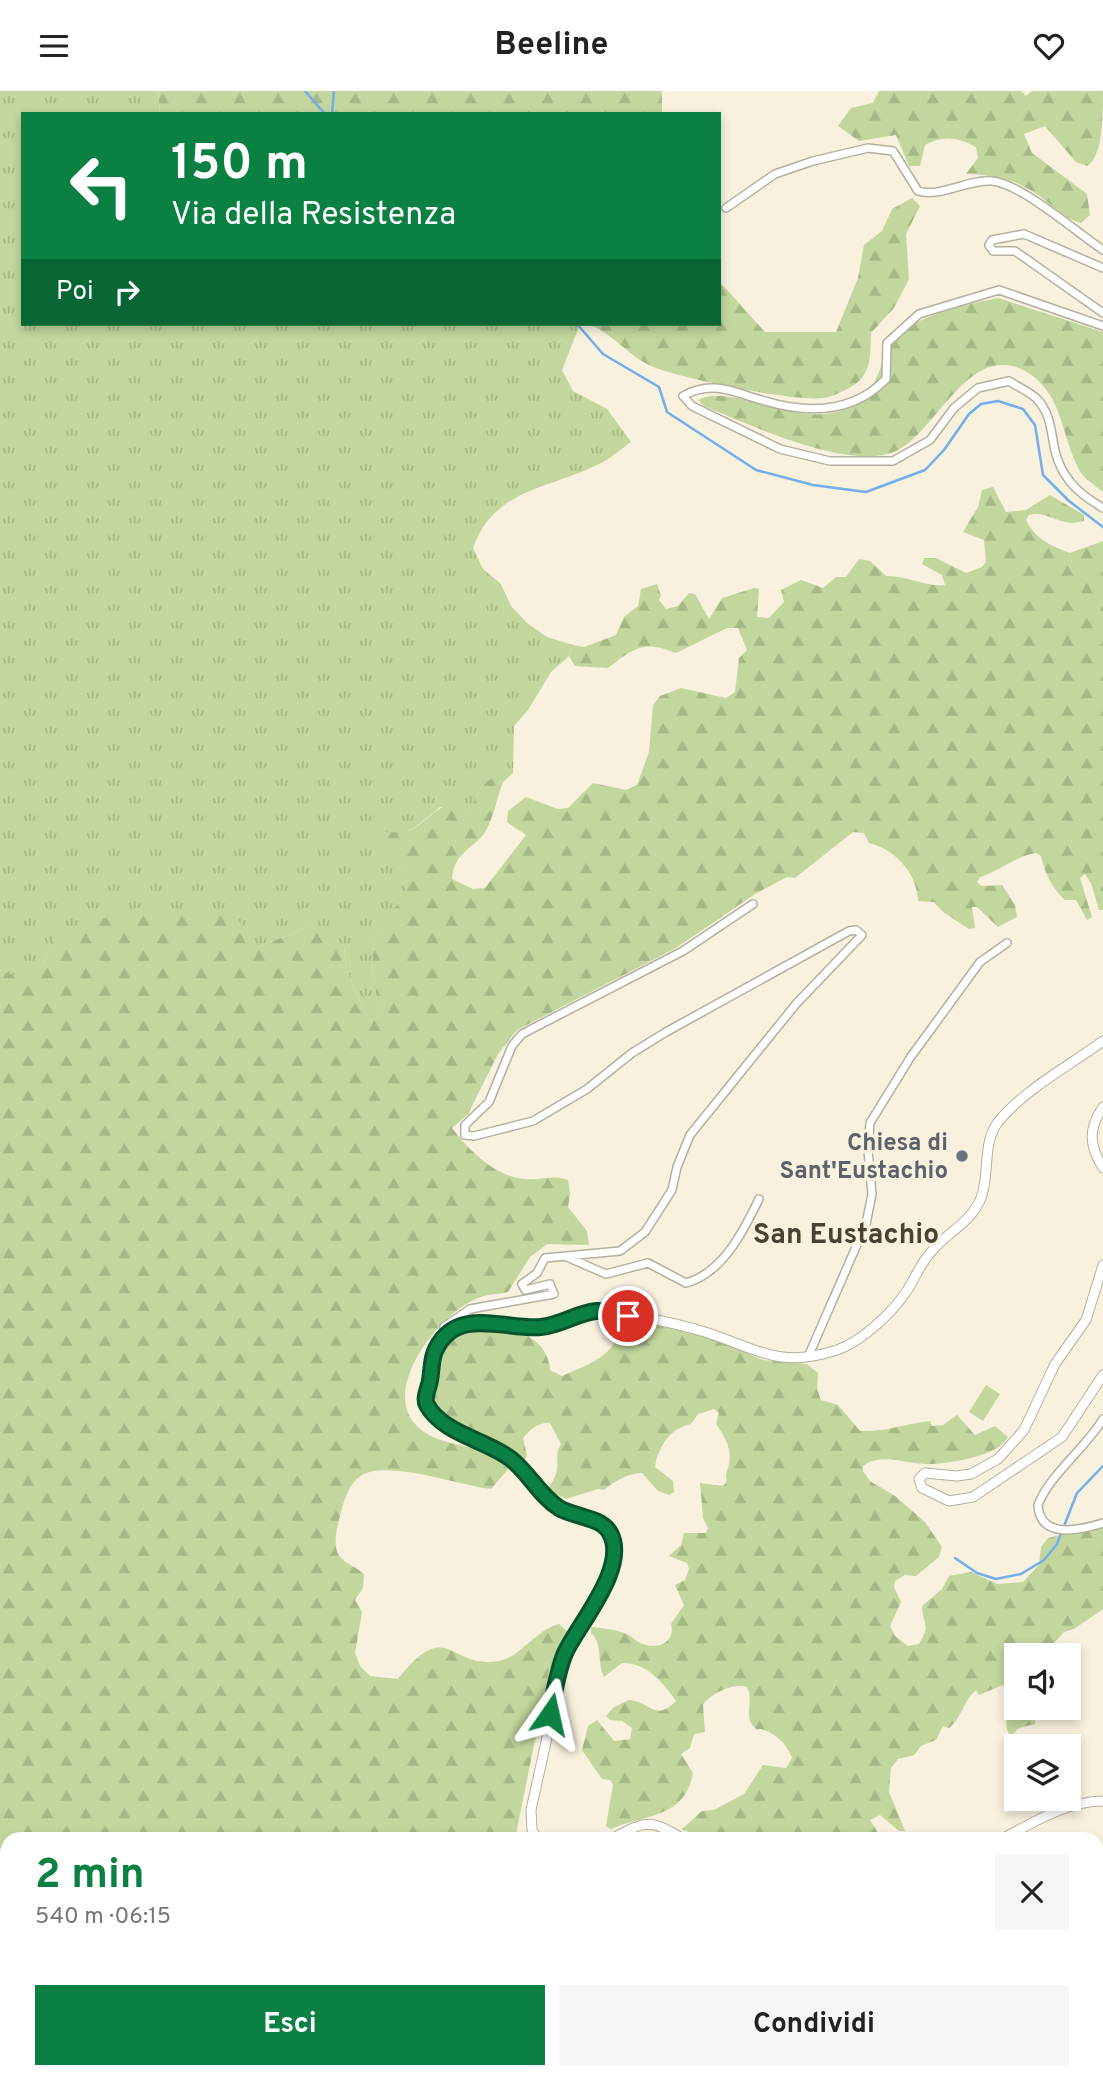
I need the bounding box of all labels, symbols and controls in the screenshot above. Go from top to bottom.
text: Beeline [495,26,608,66]
icon: menu [35,27,73,65]
icon: heart [1030,27,1068,65]
text: 150 m [171,135,308,197]
icon: left [56,140,147,231]
text: Via della Resistenza [171,196,456,236]
icon: right [108,273,146,311]
text: Poi [56,276,94,309]
place label: Chiesa di Sant'Eustachio [780,1129,948,1187]
marker: Chiesa di Sant'Eustachio [954,1148,970,1164]
district label: San Eustachio [753,1218,939,1254]
pin [598,1286,658,1346]
icon: arrive [609,1297,647,1335]
map controls [1004,1643,1081,1811]
button: sound [1004,1643,1081,1720]
position arrow [513,1677,587,1751]
button: layers [1004,1734,1081,1811]
text: 2 min [35,1850,145,1903]
button: close [995,1855,1069,1929]
text: 540 m · 06:15 [35,1903,171,1932]
button: Esci [35,1985,545,2065]
button: Condividi [559,1985,1069,2065]

